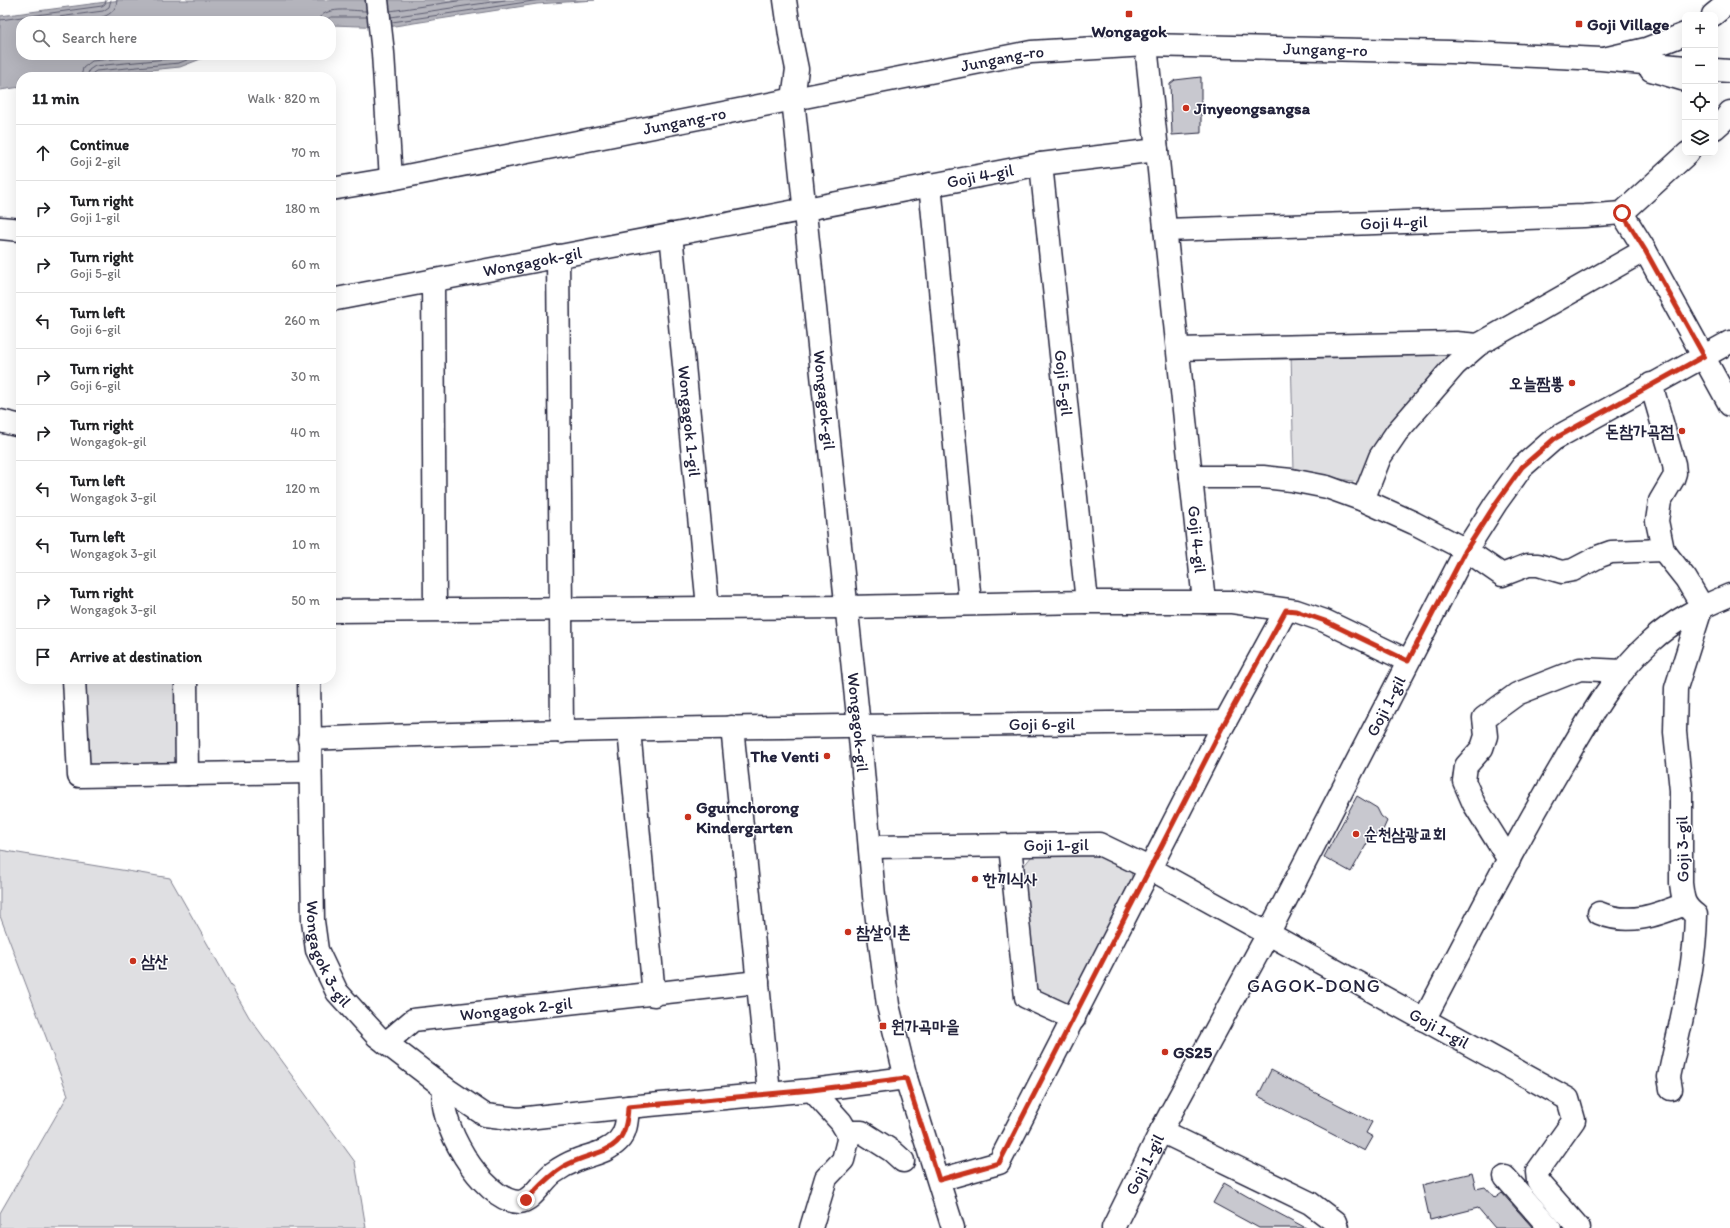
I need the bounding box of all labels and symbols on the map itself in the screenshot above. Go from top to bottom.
marker: Wongagok [1124,9,1134,19]
place label: Goji Village [1587,14,1669,35]
marker: Goji Village [1574,19,1584,29]
place label: Wongagok [1091,21,1167,42]
street label: Jungang-ro [1283,38,1368,60]
street label: Jungang-ro [959,41,1045,76]
place label: Jinyeongsangsa [1193,98,1311,119]
street label: Jungang-ro [641,103,728,139]
marker: Jinyeongsangsa [1181,103,1191,113]
street label: Goji 4-gil [945,159,1015,192]
route start [1613,204,1631,222]
street label: Goji 4-gil [1360,211,1428,233]
street label: Wongagok-gil [481,242,584,281]
street label: Wongagok-gil [809,349,840,451]
street label: Goji 5-gil [1051,349,1077,417]
street label: Wongagok 1-gil [674,364,705,478]
place label: 오늘짬뽕 [1509,373,1564,393]
marker: 오늘짬뽕 [1567,378,1577,388]
place label: 돈참가곡점 [1606,421,1674,441]
marker: 돈참가곡점 [1677,426,1687,436]
street label: Goji 4-gil [1184,505,1211,574]
street label: Wongagok-gil [843,671,873,773]
street label: Goji 1-gil [1362,672,1410,740]
street label: Goji 6-gil [1008,713,1075,734]
place label: The Venti [750,746,819,766]
marker: The Venti [822,751,832,761]
place label: Ggumchorong Kindergarten [696,797,799,838]
marker: Ggumchorong Kindergarten [683,812,693,822]
street label: Goji 3-gil [1671,815,1693,883]
place label: 순천삼광교회 [1364,824,1446,844]
marker: 순천삼광교회 [1351,829,1361,839]
street label: Goji 1-gil [1023,834,1089,855]
place label: 한끼식사 [982,869,1038,889]
marker: 한끼식사 [970,874,980,884]
street label: Wongagok 3-gil [303,900,356,1011]
place label: 참살이촌 [856,922,911,942]
marker: 참살이촌 [843,927,853,937]
place label: 삼산 [141,951,169,971]
marker: 삼산 [128,956,138,966]
district label: GAGOK-DONG [1247,974,1381,997]
street label: Wongagok 2-gil [459,993,573,1025]
street label: Goji 1-gil [1406,1003,1473,1053]
place label: 원가곡마을 [891,1016,960,1036]
marker: 원가곡마을 [878,1021,888,1031]
place label: GS25 [1173,1042,1212,1062]
marker: GS25 [1160,1047,1170,1057]
street label: Goji 1-gil [1121,1130,1168,1198]
route end [517,1191,535,1209]

